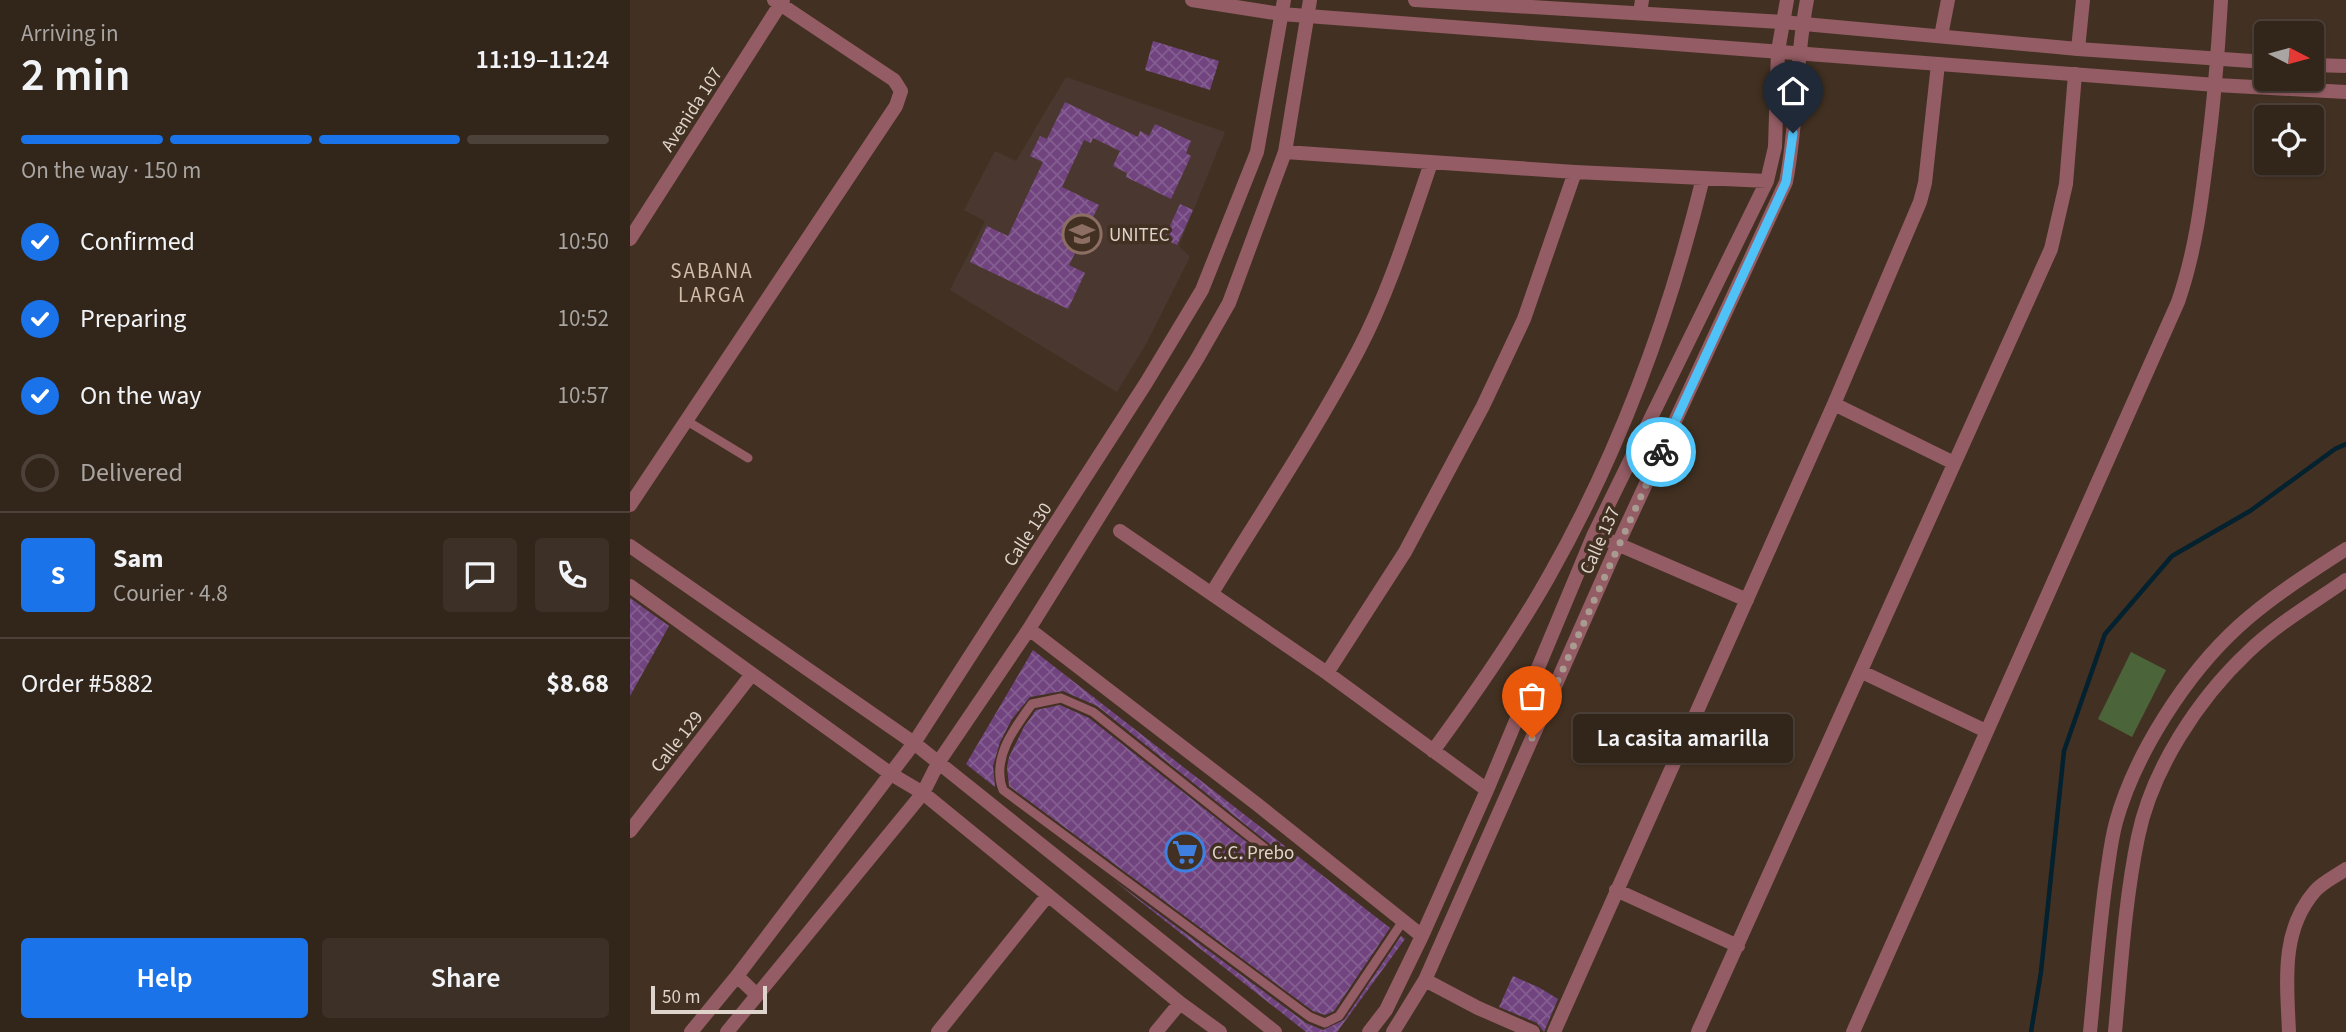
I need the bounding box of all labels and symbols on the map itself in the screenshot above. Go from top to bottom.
north arrow [2254,21,2324,91]
pin [1763,61,1823,133]
street label: Avenida 107 [655,62,730,157]
school or university icon: UNITEC [1061,213,1103,255]
place label: UNITEC [1109,222,1170,249]
district label: SABANA LARGA [670,256,754,310]
courier [1626,417,1696,487]
street label: Calle 130 [997,497,1059,572]
street label: Calle 137 [1573,502,1627,579]
pin [1502,666,1562,738]
street label: Calle 129 [644,705,710,778]
callout: La casita amarilla [1574,714,1794,762]
supermarket icon: C.C. Prebo [1164,831,1206,873]
place label: C.C. Prebo [1212,840,1294,867]
scale bar [651,983,766,1015]

